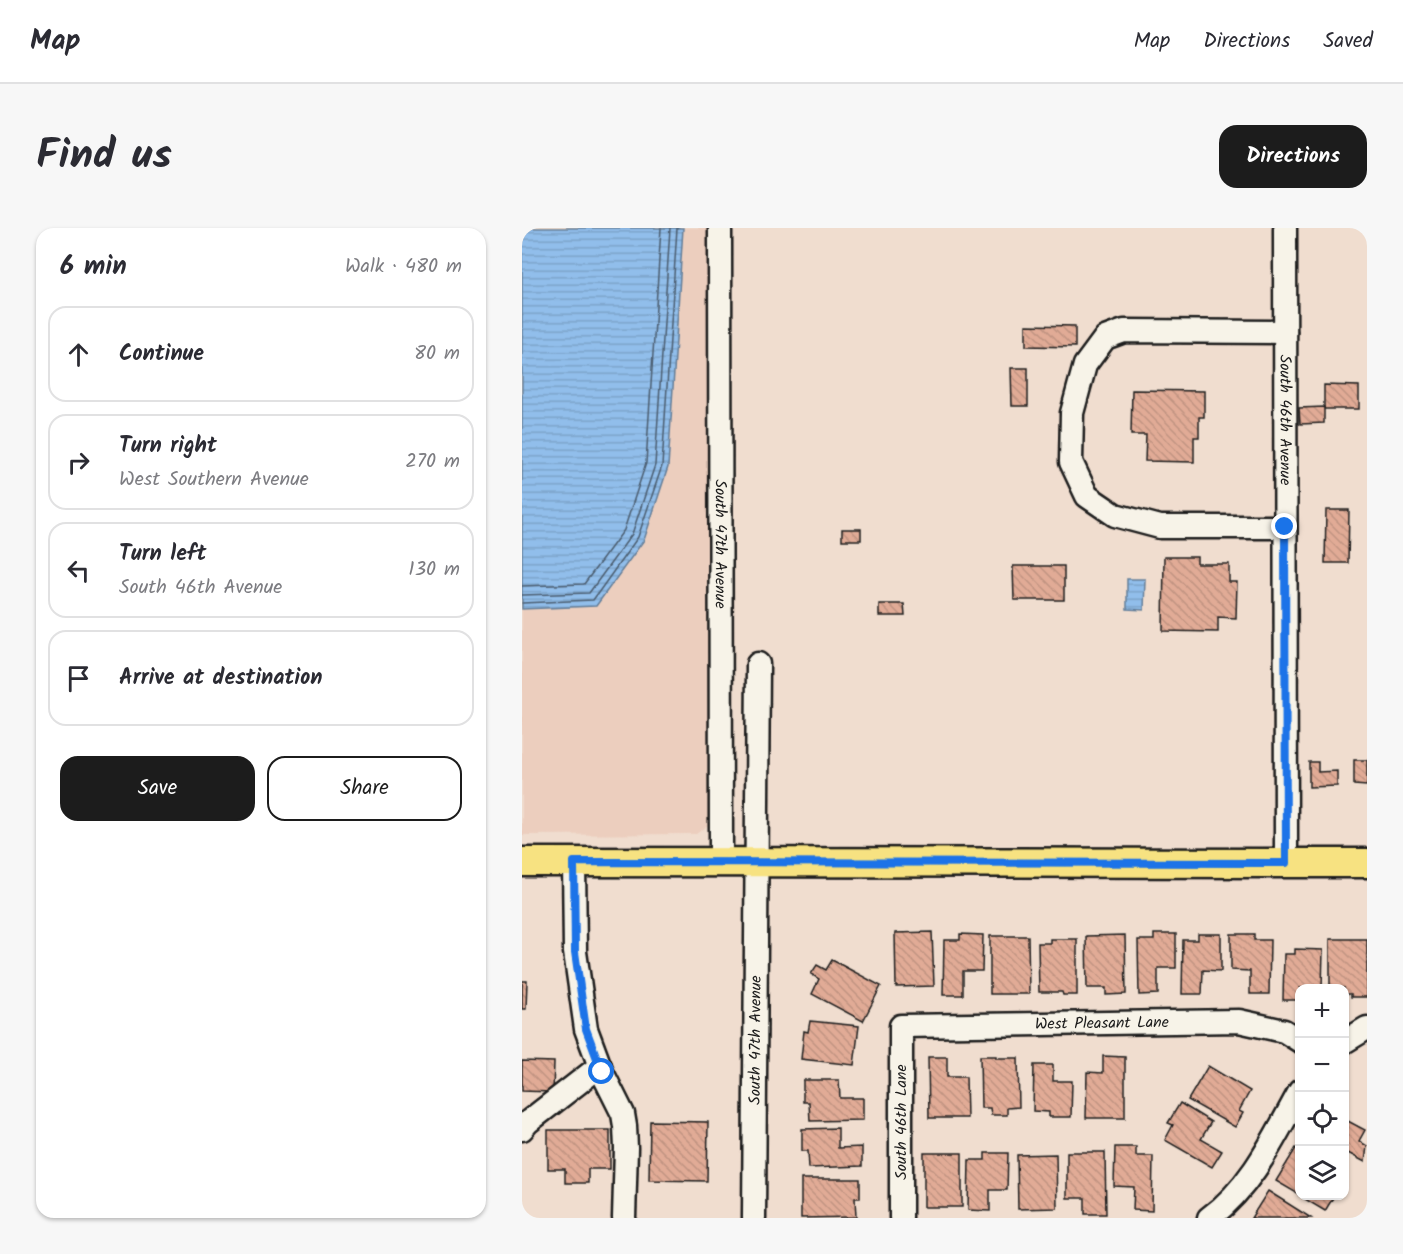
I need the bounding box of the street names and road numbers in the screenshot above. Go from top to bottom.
street label: South 46th Avenue [1273,355,1298,485]
street label: South 47th Avenue [708,479,733,609]
street label: South 47th Avenue [742,975,768,1105]
street label: West Pleasant Lane [1035,1010,1169,1037]
street label: South 46th Lane [889,1064,914,1180]

